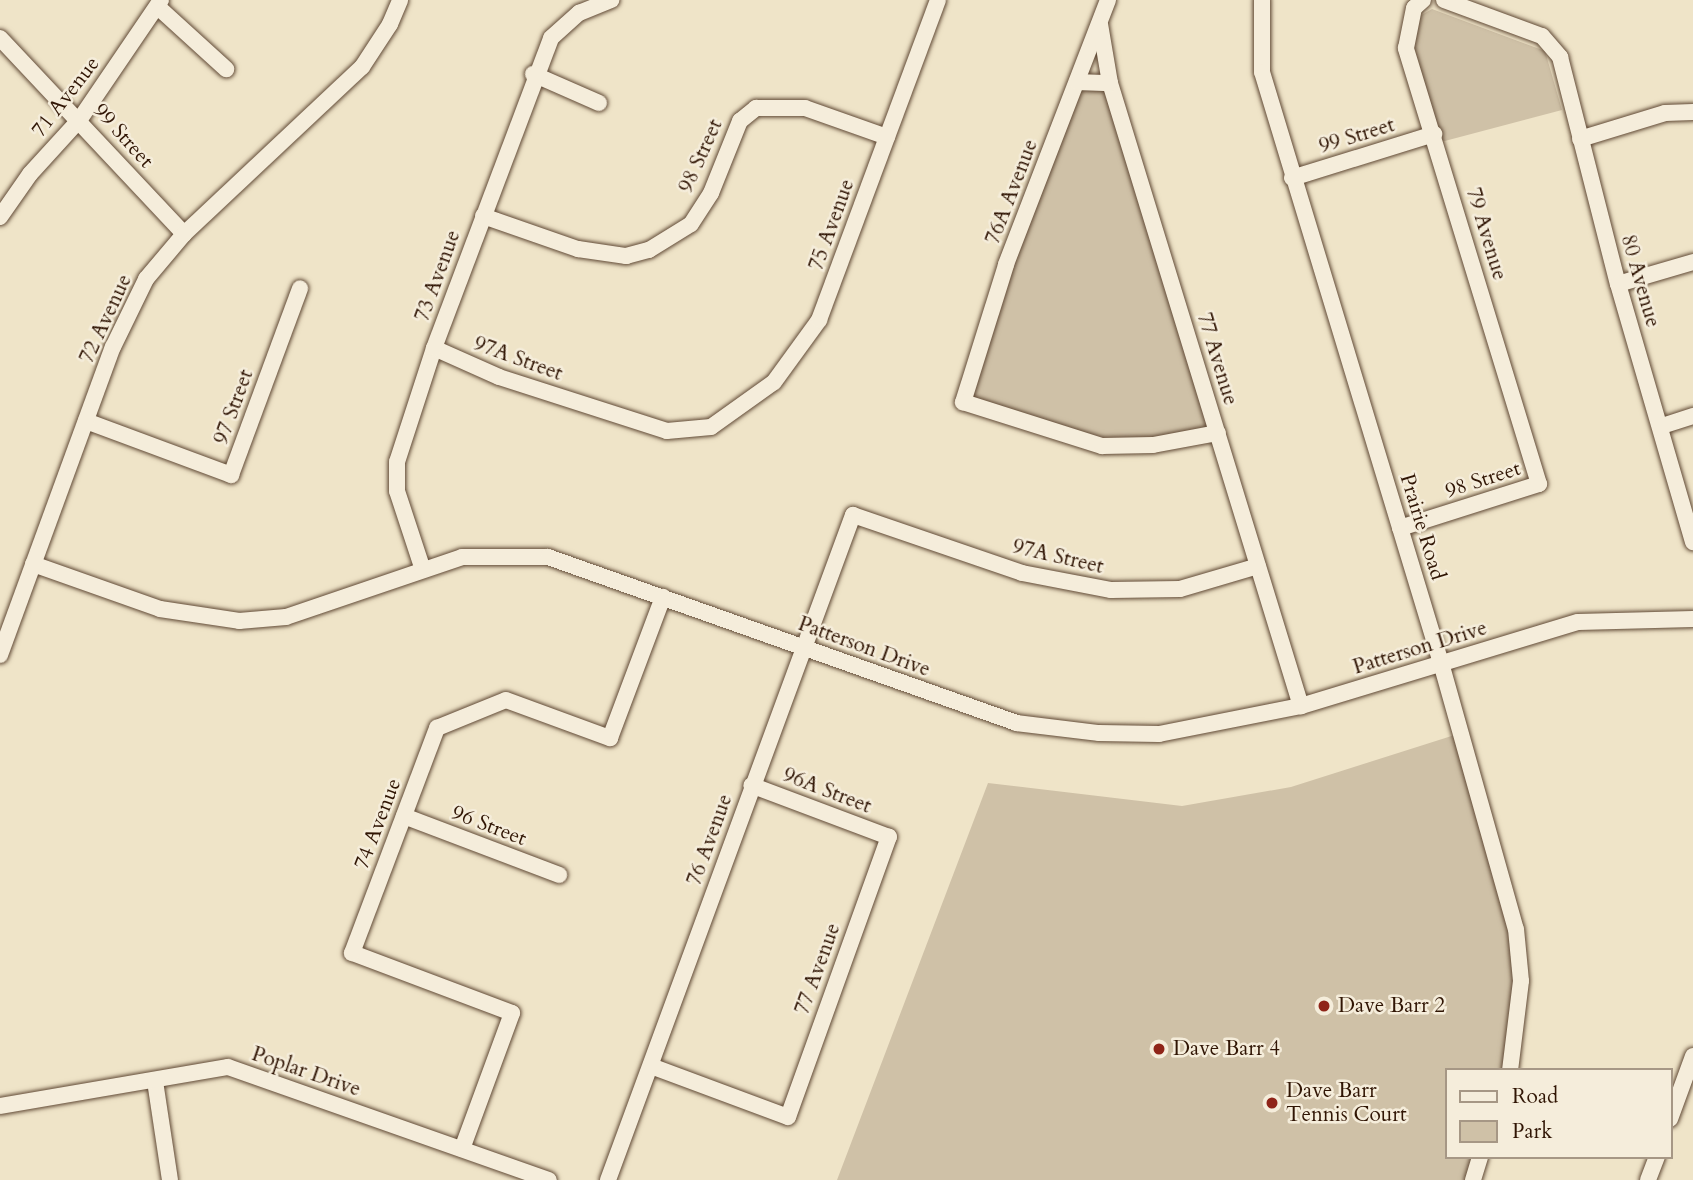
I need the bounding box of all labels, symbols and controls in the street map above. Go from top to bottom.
street label: 71 Avenue [27,52,105,142]
street label: 99 Street [88,99,158,173]
street label: 99 Street [1316,113,1398,159]
street label: 98 Street [674,115,728,197]
street label: 76A Avenue [980,136,1044,248]
street label: 75 Avenue [804,176,860,274]
street label: 79 Avenue [1460,185,1512,283]
street label: 73 Avenue [410,227,466,325]
street label: 80 Avenue [1615,232,1665,330]
street label: 72 Avenue [74,271,138,367]
street label: 77 Avenue [1191,310,1243,408]
street label: 97A Street [470,331,566,387]
street label: 97 Street [209,366,259,448]
street label: 98 Street [1442,456,1524,504]
street label: Prairie Road [1394,471,1450,583]
street label: 97A Street [1010,534,1106,580]
street label: Patterson Drive [795,611,933,683]
street label: Patterson Drive [1350,616,1490,680]
street label: 96A Street [779,763,875,819]
street label: 74 Avenue [349,775,407,873]
street label: 76 Avenue [682,791,738,889]
street label: 96 Street [448,800,530,852]
street label: 77 Avenue [790,920,846,1018]
place label: Dave Barr 2 [1338,993,1445,1019]
marker: Dave Barr 2 [1316,998,1332,1014]
place label: Dave Barr 4 [1173,1036,1280,1062]
marker: Dave Barr 4 [1151,1041,1167,1057]
street label: Poplar Drive [248,1042,364,1102]
legend [1444,1068,1672,1159]
place label: Dave Barr Tennis Court [1286,1078,1407,1128]
text: Road [1512,1082,1558,1111]
marker: Dave Barr Tennis Court [1264,1095,1280,1111]
text: Park [1512,1117,1552,1146]

